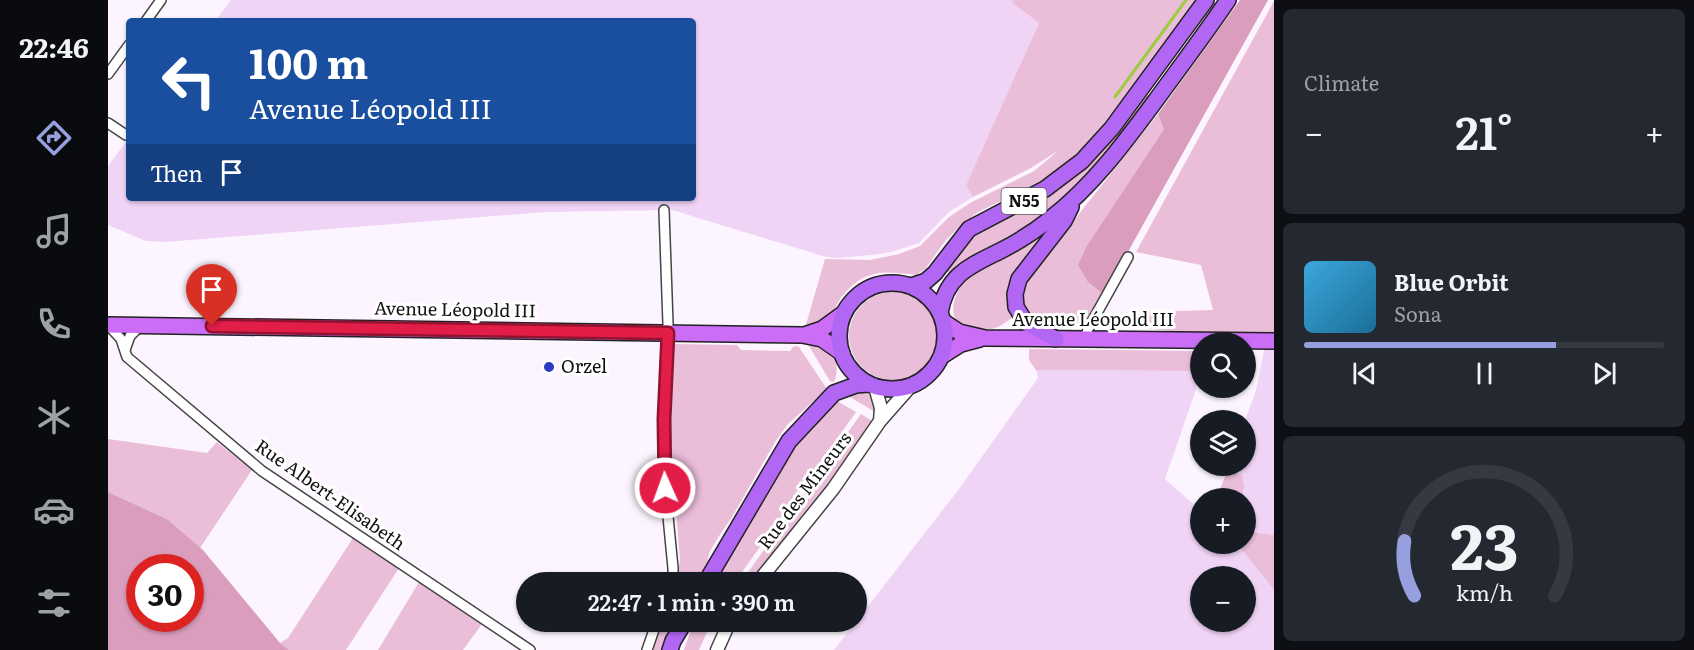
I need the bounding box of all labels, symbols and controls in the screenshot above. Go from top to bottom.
text: 22:46 [19,26,89,66]
text: 100 m [249,30,368,92]
icon: left [150,42,228,120]
text: Climate [1304,67,1379,97]
text: Avenue Léopold III [249,87,492,127]
text: 21° [1455,97,1513,164]
text: − [1304,106,1323,155]
text: + [1645,106,1664,155]
icon: directions [33,117,75,159]
text: Then [150,156,203,189]
icon: arrive [215,156,248,189]
road number: N55 [1002,188,1046,214]
icon: music [33,210,75,252]
pin [186,264,237,326]
text: Blue Orbit [1394,265,1509,298]
icon: arrive [195,273,228,306]
street label: Avenue Léopold III [374,294,536,323]
text: Sona [1394,298,1442,328]
icon: phone [33,303,75,345]
street label: Avenue Léopold III [1012,305,1174,332]
map controls [1190,332,1256,632]
button: search [1190,332,1256,398]
place label: Orzel [561,352,607,379]
icon: previous [1348,357,1381,390]
icon: pause [1468,357,1501,390]
icon: next [1588,357,1621,390]
marker: Orzel [542,360,556,374]
icon: climate [33,396,75,438]
button: layers [1190,410,1256,476]
street label: Rue des Mineurs [751,426,857,555]
street label: Rue Albert-Elisabeth [250,432,412,556]
position arrow [633,456,697,520]
button: + [1190,488,1256,554]
icon: car [33,489,75,531]
text: 23 [1450,497,1518,589]
speed limit sign: 30 [126,554,204,632]
button: − [1190,566,1256,632]
text: km/h [1455,576,1513,608]
icon: filters [33,582,75,624]
text: 22:47 · 1 min · 390 m [588,585,795,618]

